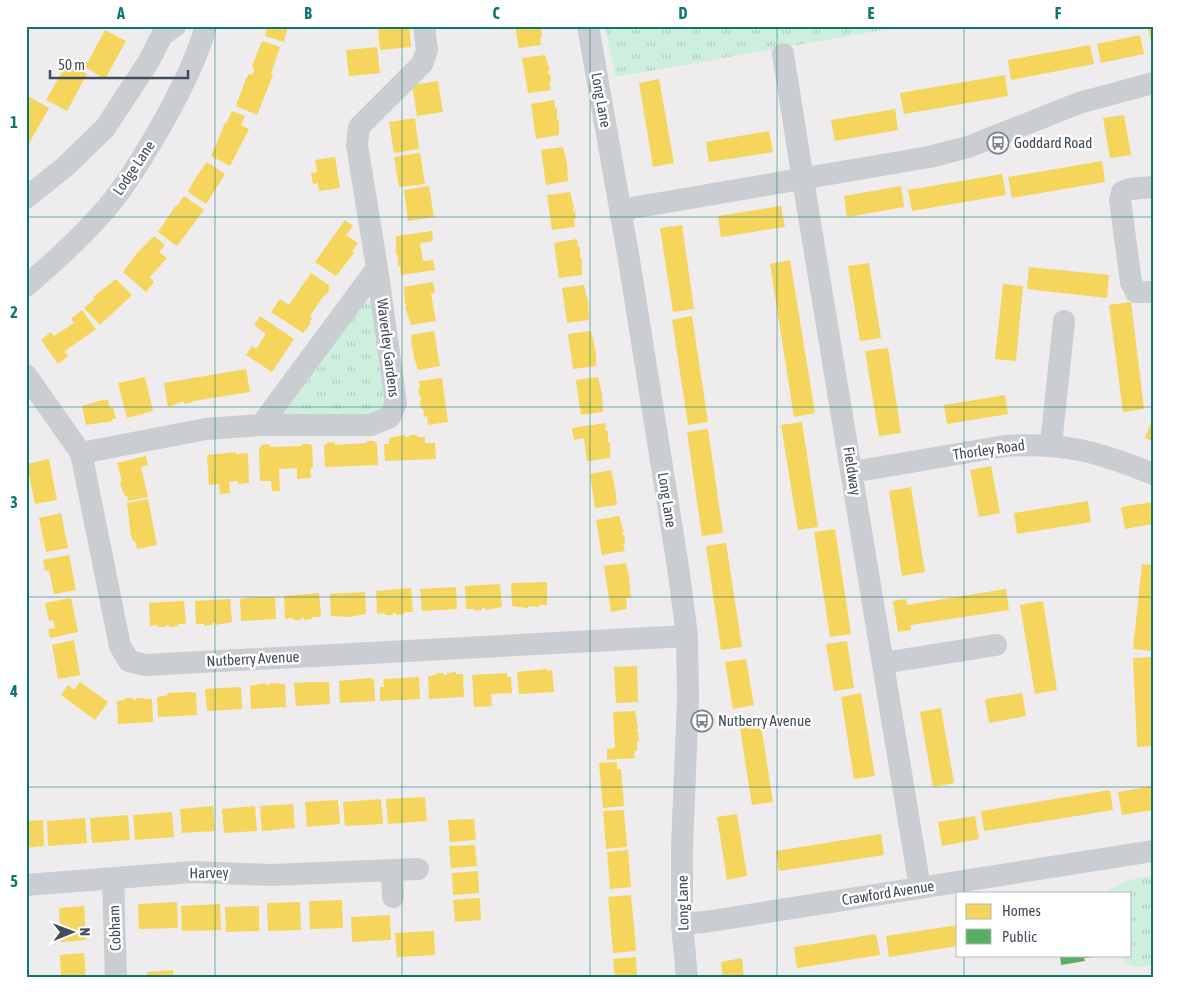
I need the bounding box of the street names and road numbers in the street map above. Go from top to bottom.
street label: Long Lane [588,71,615,129]
street label: Lodge Lane [109,137,158,198]
street label: Waverley Gardens [374,298,403,398]
street label: Thorley Road [952,436,1026,463]
street label: Fieldway [840,445,865,497]
street label: Long Lane [655,471,680,529]
street label: Nutberry Avenue [206,648,300,669]
street label: Harvey [189,864,229,881]
street label: Long Lane [674,875,691,931]
street label: Crawford Avenue [841,877,935,908]
street label: Cobham [105,905,124,951]

